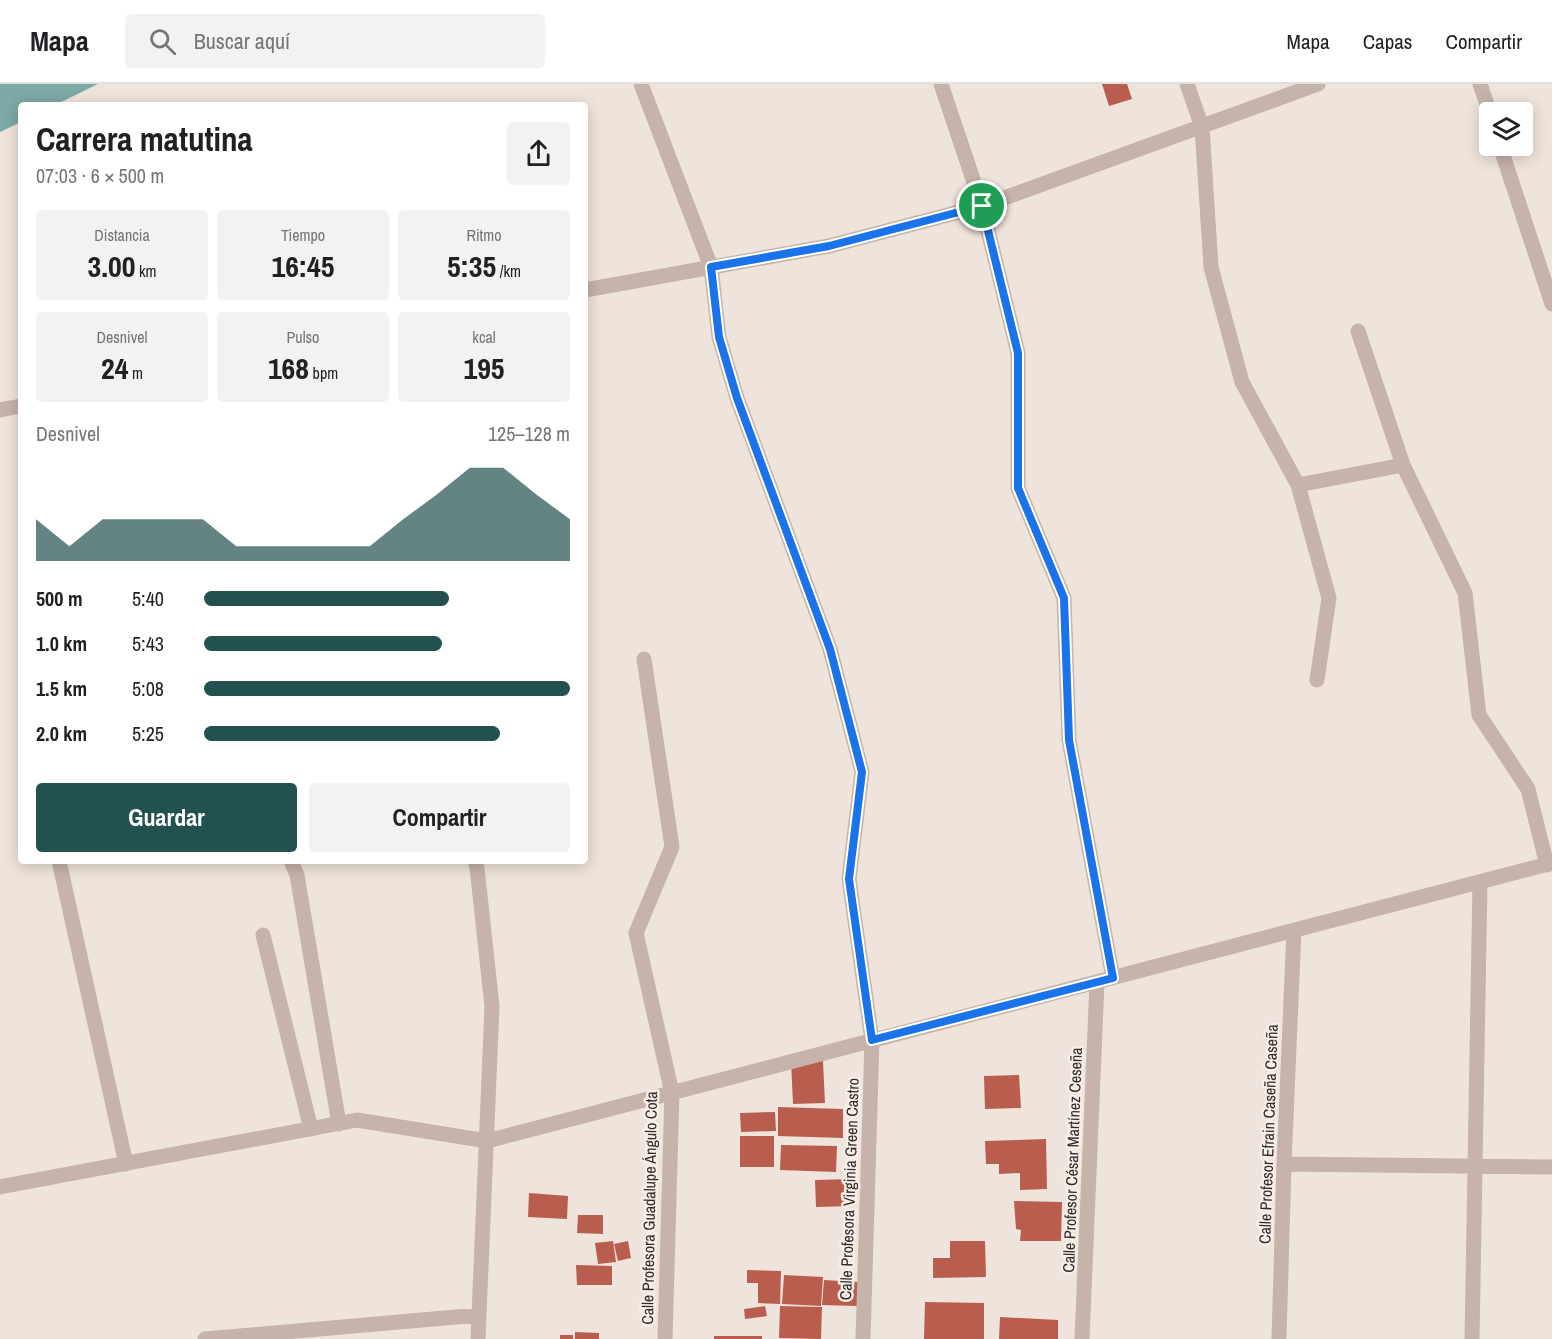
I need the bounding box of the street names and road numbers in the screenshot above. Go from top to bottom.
street label: Calle Profesor Efrain Caseña Caseña [1253,1023,1283,1244]
street label: Calle Profesor César Martínez Ceseña [1057,1046,1087,1273]
street label: Calle Profesora Virginia Green Castro [834,1078,864,1300]
street label: Calle Profesora Guadalupe Ángulo Cota [636,1090,662,1325]

